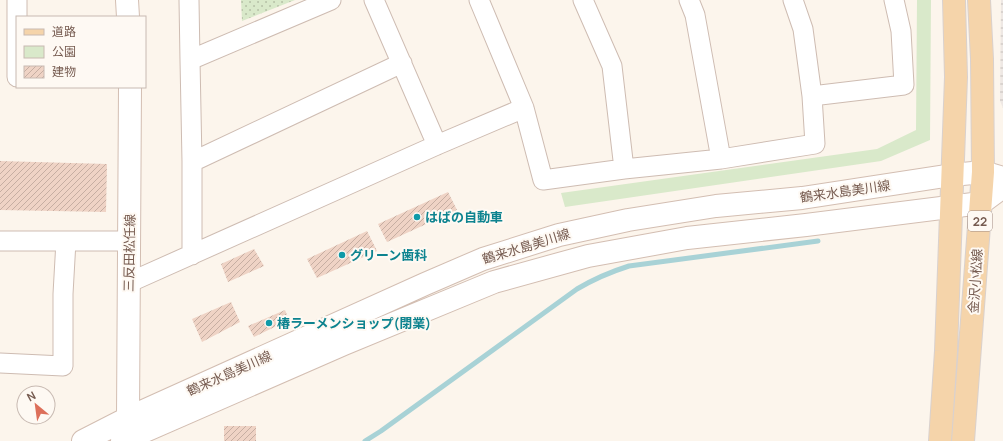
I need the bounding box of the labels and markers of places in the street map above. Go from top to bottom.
place label: はばの自動車 [425,208,503,226]
marker: はばの自動車 [412,212,422,222]
place label: グリーン歯科 [350,246,427,264]
marker: グリーン歯科 [337,250,347,260]
place label: 椿ラーメンショップ(閉業) [277,314,431,332]
marker: 椿ラーメンショップ(閉業) [264,318,274,328]

